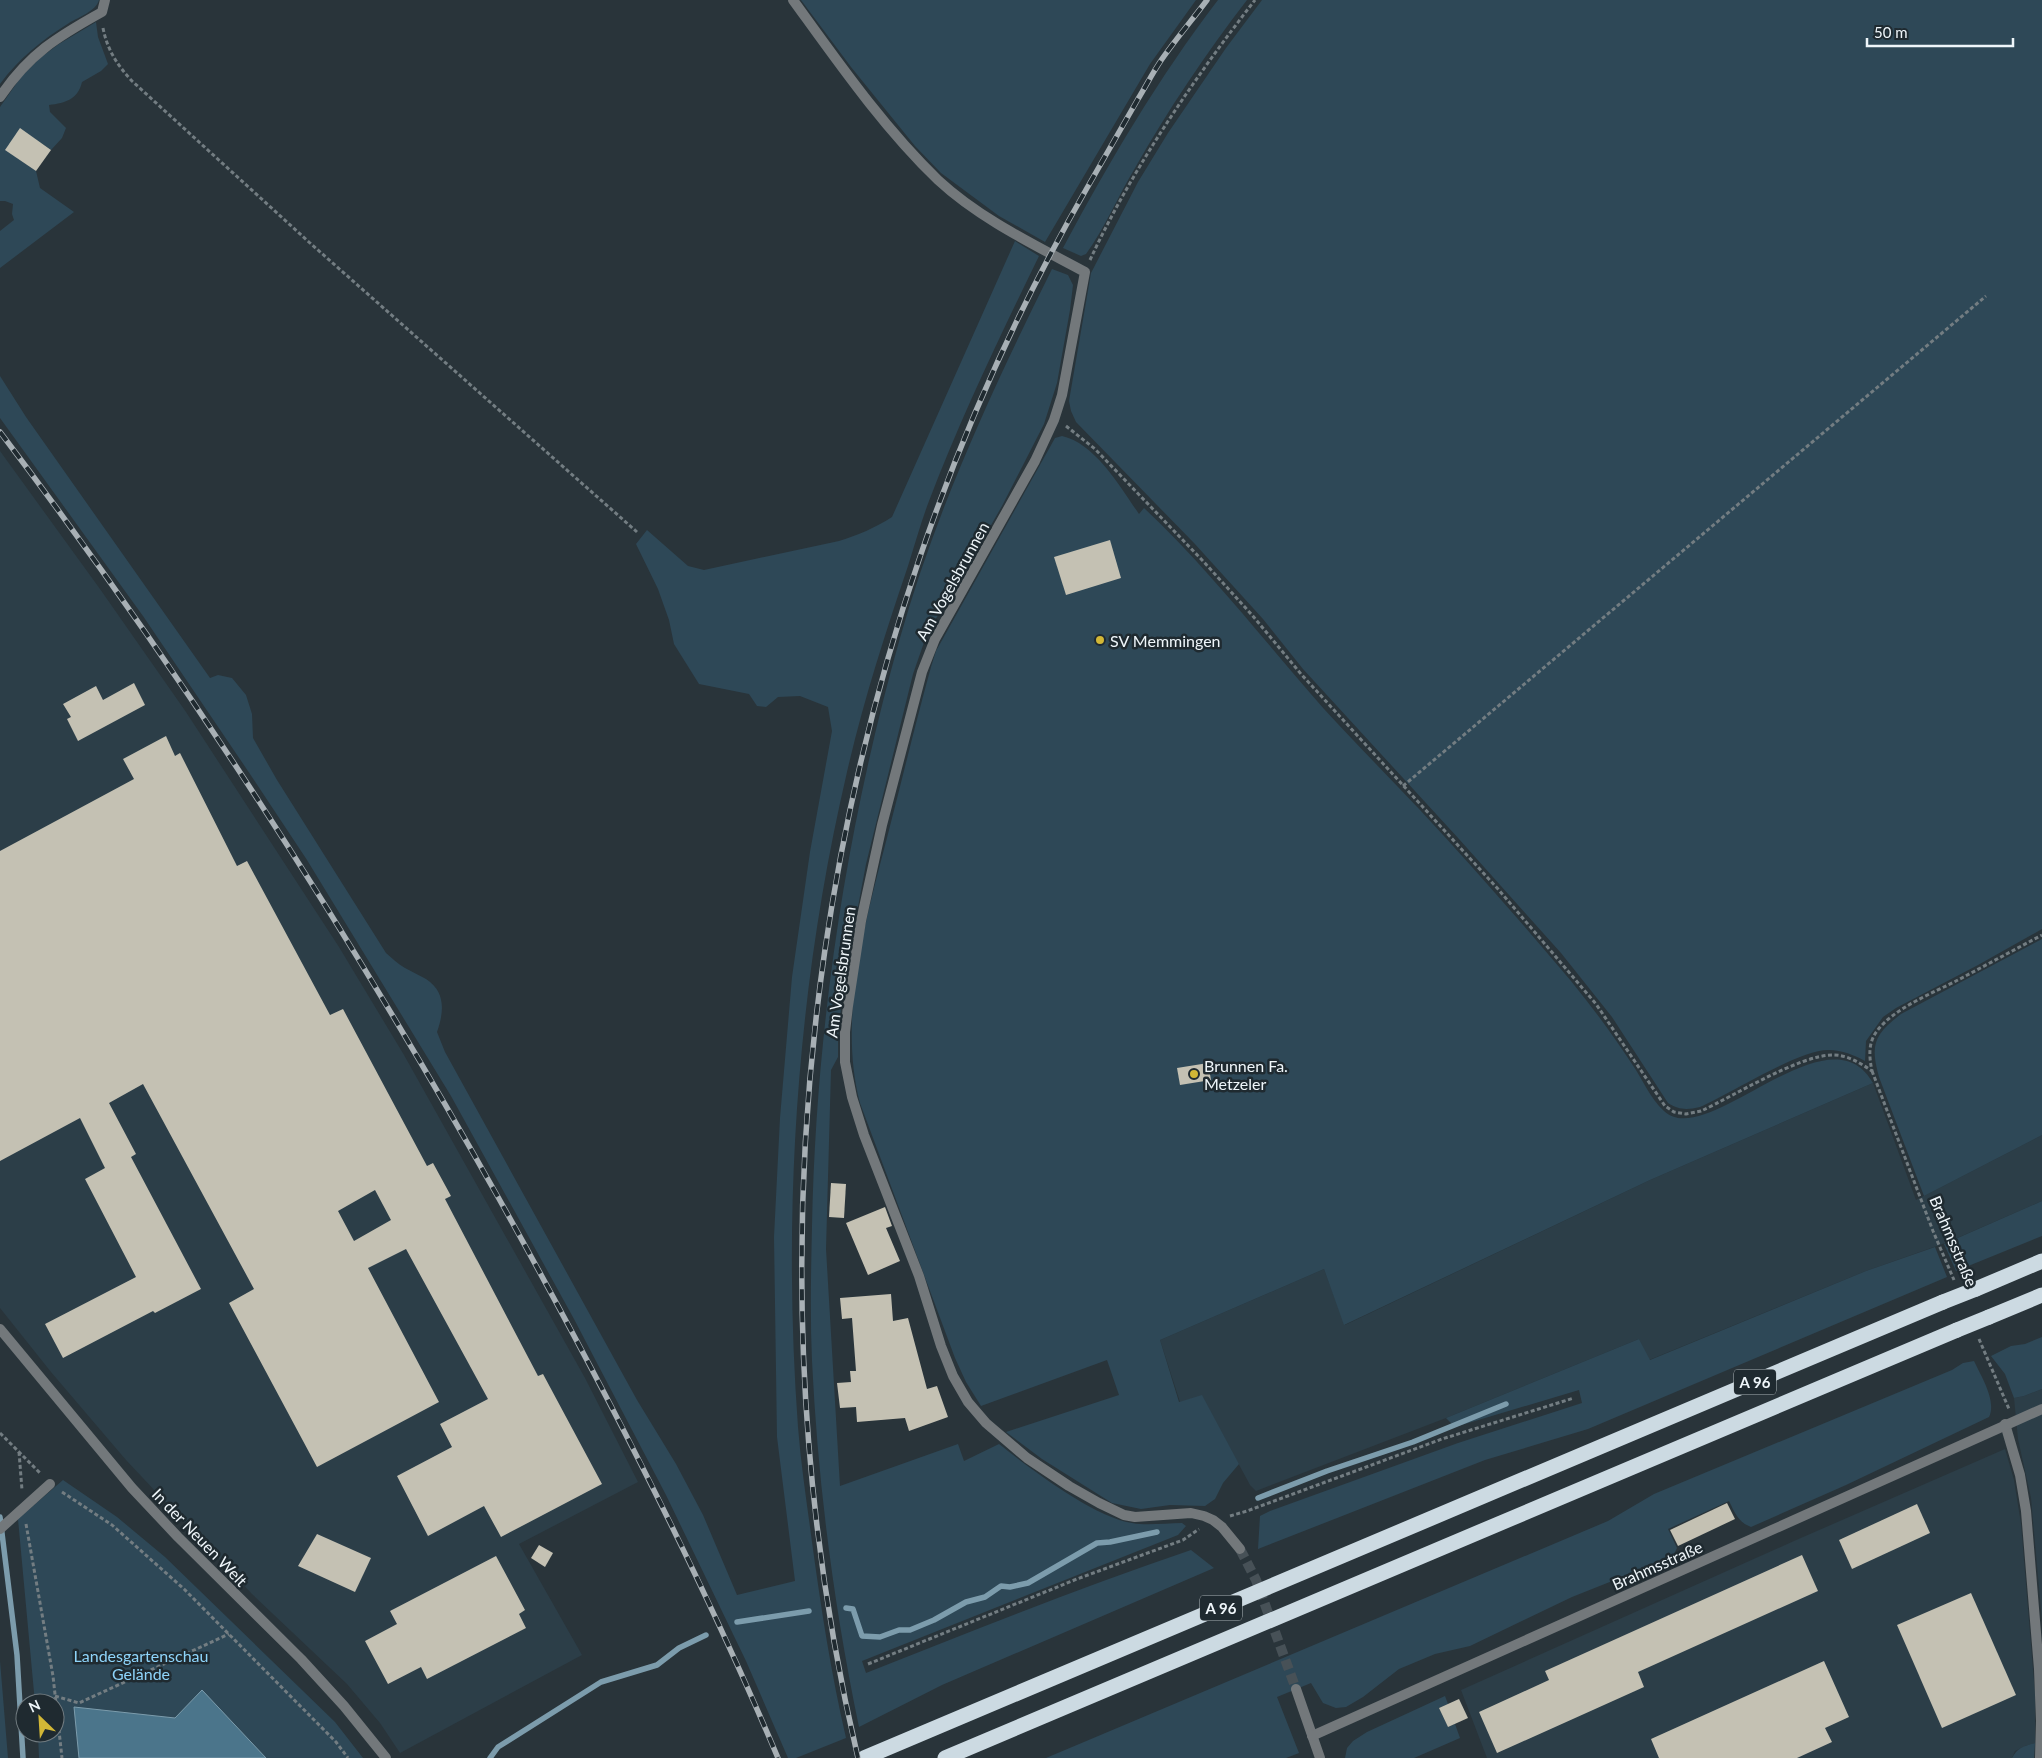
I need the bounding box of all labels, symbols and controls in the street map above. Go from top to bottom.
scale bar [1867,15,2013,47]
text: 50 m [1874,23,1908,41]
street label: Am Vogelsbrunnen [912,518,992,644]
place label: SV Memmingen [1110,631,1221,650]
marker: SV Memmingen [1094,634,1106,646]
street label: Am Vogelsbrunnen [821,905,859,1039]
place label: Brunnen Fa. Metzeler [1204,1056,1288,1093]
marker: Brunnen Fa. Metzeler [1188,1068,1200,1080]
street label: Brahmsstraße [1926,1193,1982,1289]
road number: A 96 [1734,1370,1776,1394]
street label: In der Neuen Welt [149,1484,252,1590]
street label: Brahmsstraße [1609,1537,1705,1593]
road number: A 96 [1200,1596,1242,1620]
park label: Landesgartenschau Gelände [74,1646,208,1683]
north arrow [15,1693,65,1743]
text: N [26,1696,43,1716]

